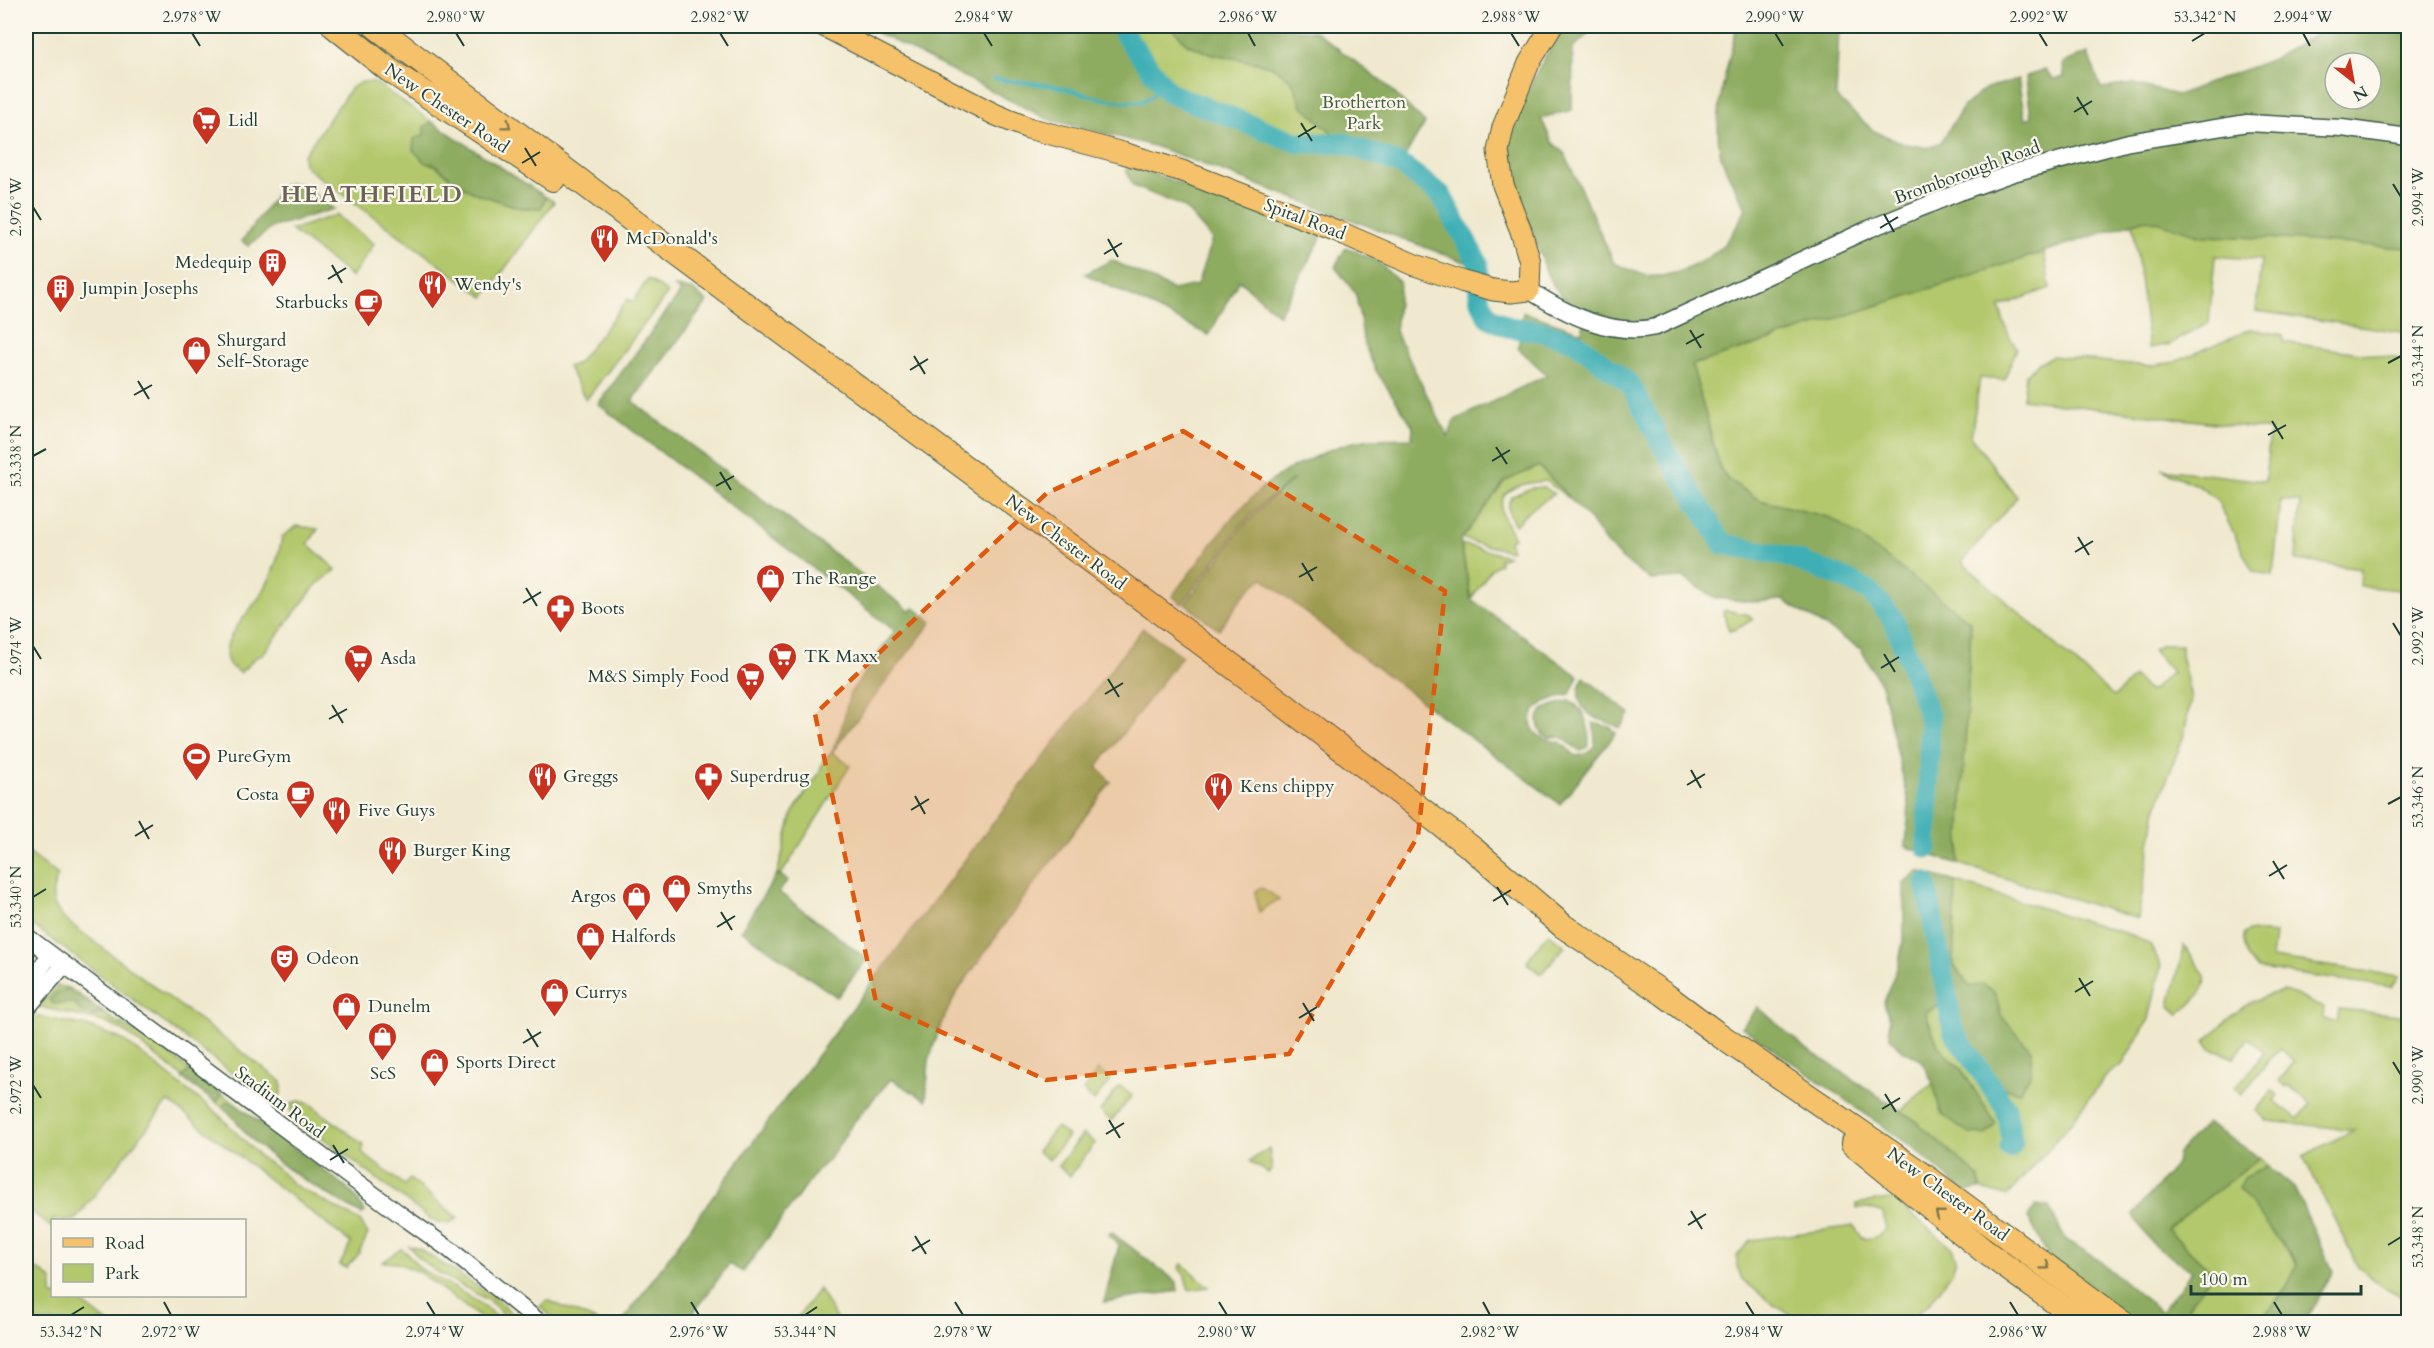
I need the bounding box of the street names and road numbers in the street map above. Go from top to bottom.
street label: New Chester Road [379,57,514,160]
street label: Bromborough Road [1891,134,2044,210]
street label: Spital Road [1260,192,1350,247]
street label: New Chester Road [1000,489,1132,596]
street label: Stadium Road [230,1060,330,1145]
street label: New Chester Road [1882,1142,2014,1248]

